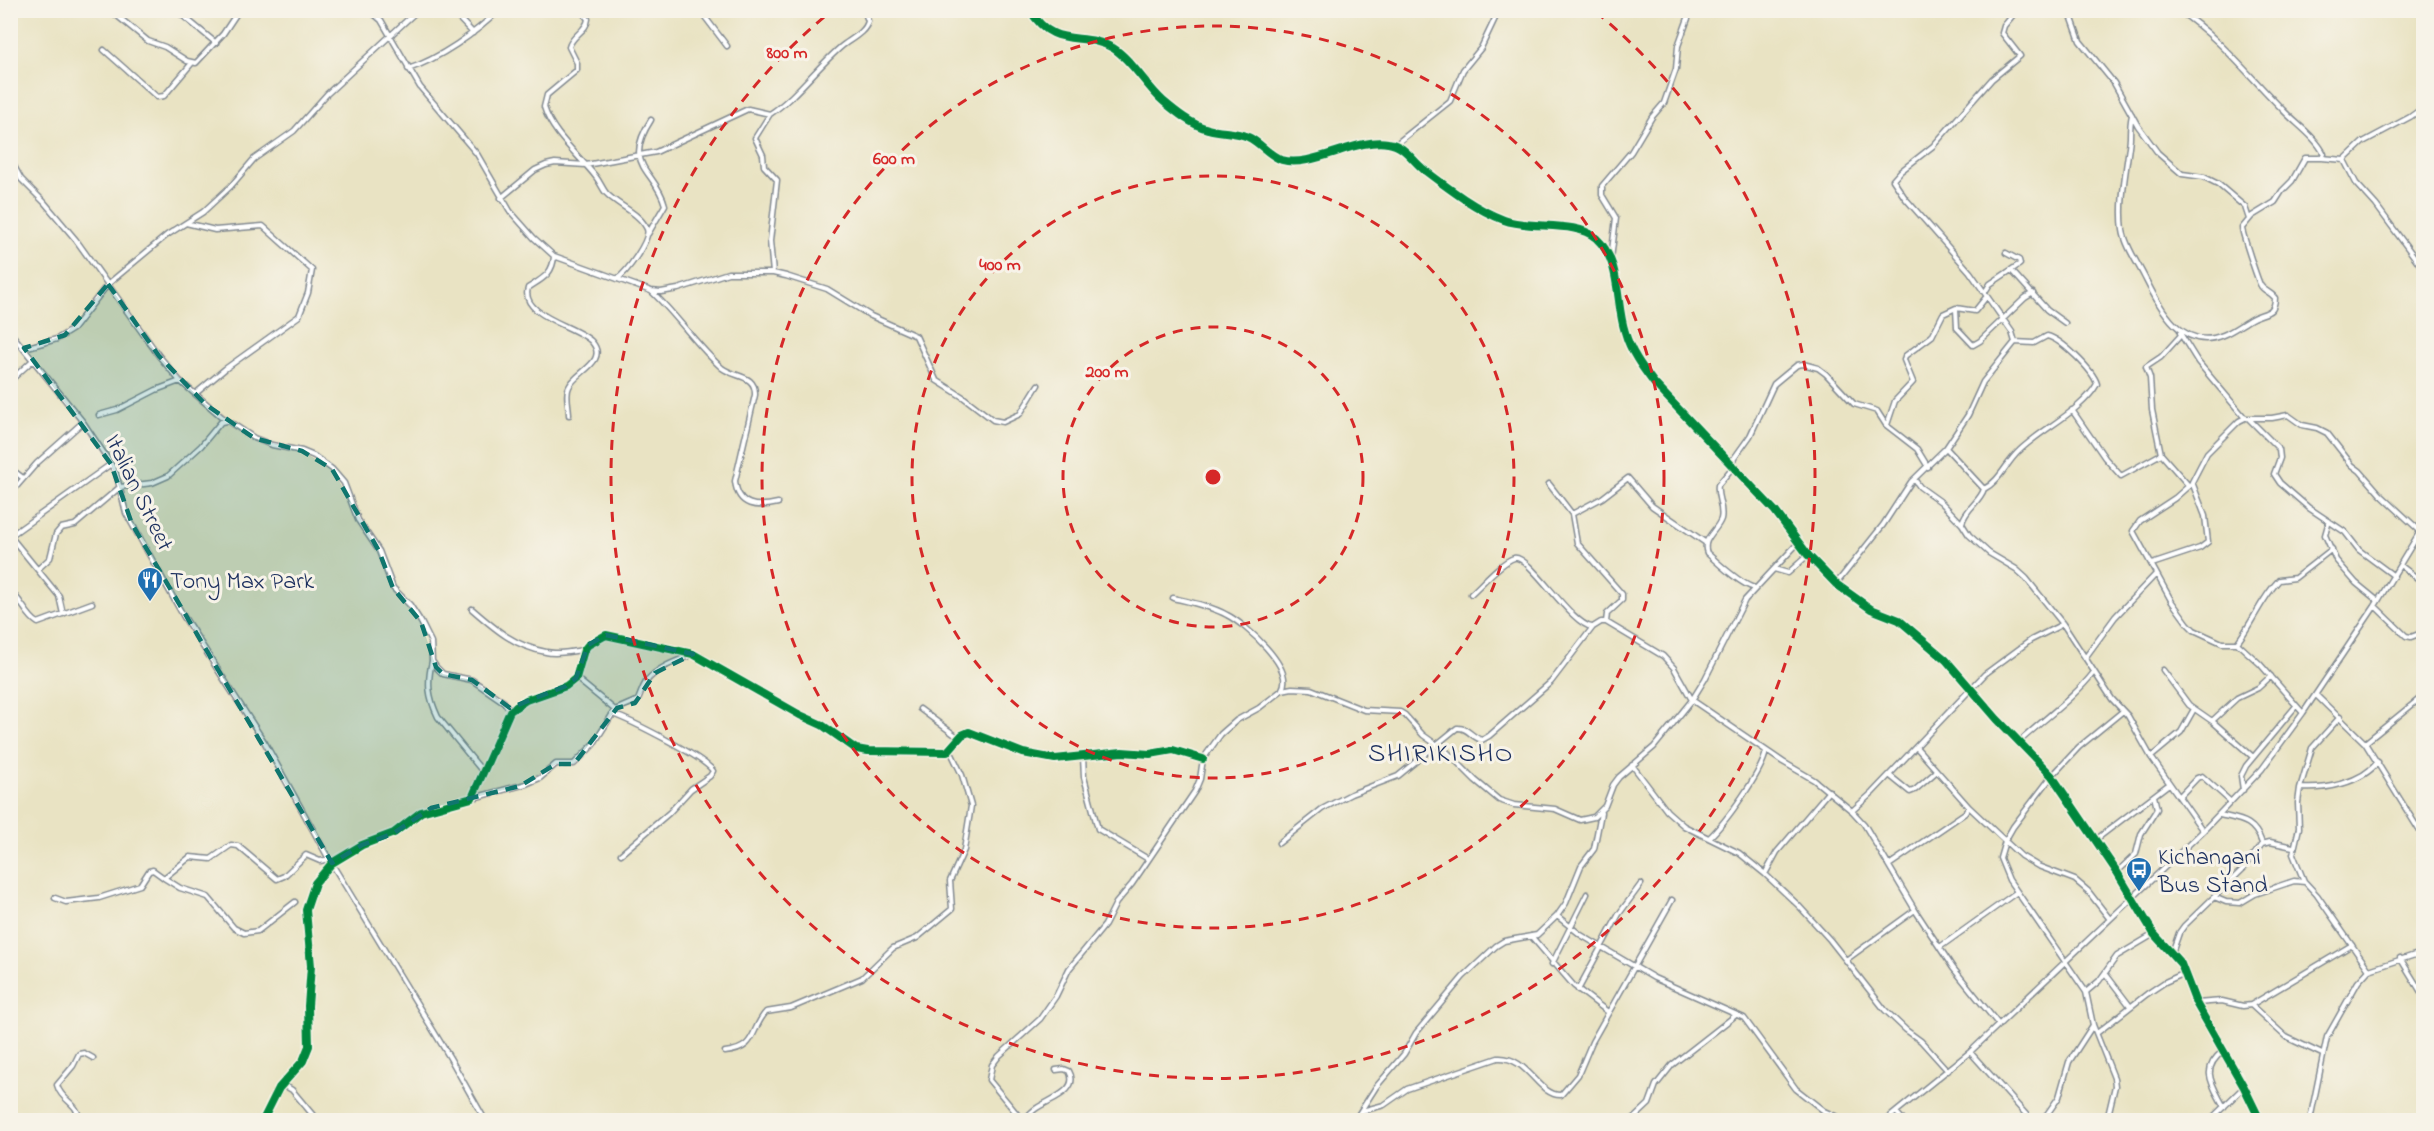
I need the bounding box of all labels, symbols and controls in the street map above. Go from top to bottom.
text: 800 m [766,41,807,67]
text: 600 m [873,147,915,173]
text: 400 m [979,253,1021,279]
text: 200 m [1085,360,1129,386]
street label: Italian Street [94,429,181,558]
centre of rings [1203,467,1223,487]
restaurant icon: Tony Max Park [135,565,165,603]
place label: Tony Max Park [170,565,315,601]
district label: SHIRIKISHO [1368,735,1514,774]
place label: Kichangani Bus Stand [2157,841,2268,904]
bus stop icon: Kichangani Bus Stand [2124,855,2154,893]

